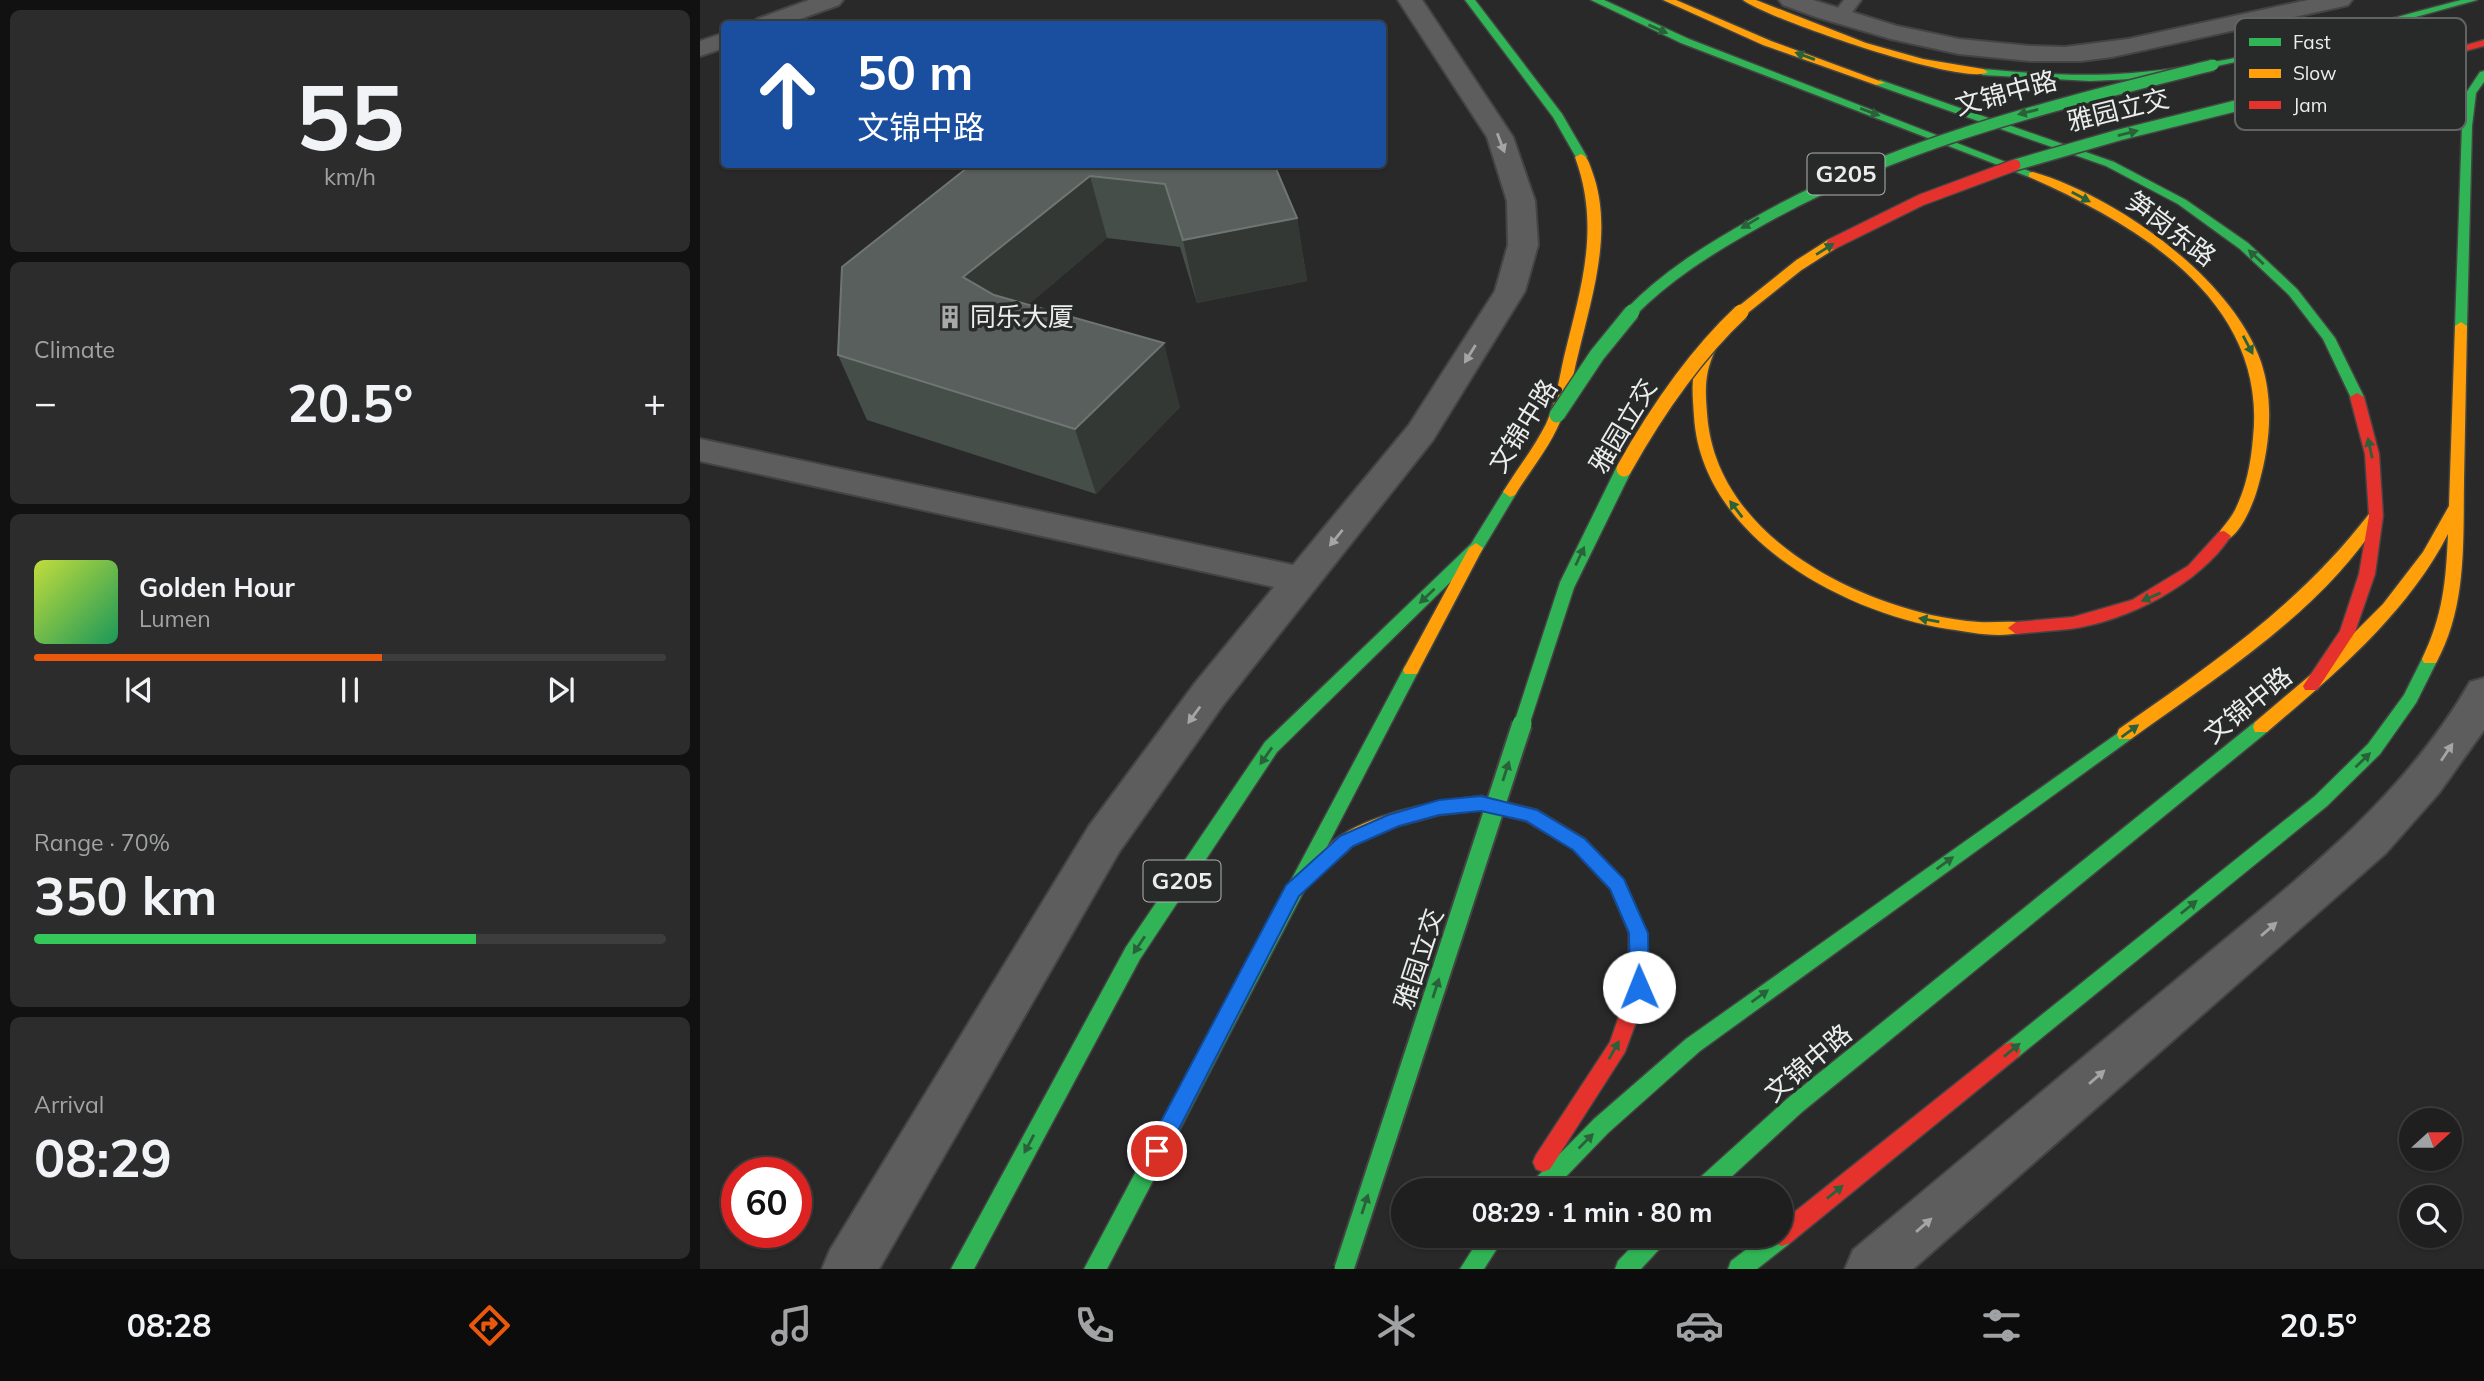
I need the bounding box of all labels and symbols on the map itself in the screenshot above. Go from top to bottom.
legend [2235,18,2466,130]
one-way arrow [1648,23,1668,35]
text: Fast [2293,30,2331,54]
one-way arrow [1795,50,1816,61]
text: Slow [2293,61,2337,85]
street label: 文锦中路 [1951,63,2060,122]
street label: 雅园立交 [2063,81,2172,138]
text: Jam [2293,93,2327,117]
one-way arrow [1860,107,1881,118]
one-way arrow [2017,107,2039,118]
one-way arrow [2117,127,2139,138]
one-way arrow [1496,133,1507,154]
road number: G205 [1808,154,1884,194]
street label: 笋岗东路 [2120,184,2223,273]
one-way arrow [2071,191,2091,203]
one-way arrow [1740,217,1759,230]
one-way arrow [1816,242,1835,255]
one-way arrow [2248,250,2265,266]
place label: 同乐大厦 [970,300,1074,333]
building icon: 同乐大厦 [936,303,964,331]
one-way arrow [2243,335,2254,355]
one-way arrow [1464,345,1477,364]
street label: 文锦中路 [1481,373,1564,479]
street label: 雅园立交 [1582,373,1664,479]
one-way arrow [2365,437,2376,459]
one-way arrow [1729,500,1743,518]
one-way arrow [1329,528,1344,546]
one-way arrow [1575,546,1586,567]
one-way arrow [1419,587,1436,603]
one-way arrow [2140,591,2161,602]
one-way arrow [1918,614,1940,625]
street label: 文锦中路 [2197,659,2298,750]
one-way arrow [1187,706,1201,724]
one-way arrow [2121,724,2139,738]
one-way arrow [2441,742,2454,761]
one-way arrow [1259,747,1273,765]
one-way arrow [2354,753,2371,769]
one-way arrow [1501,761,1512,782]
one-way arrow [1936,857,1954,871]
road number: G205 [1144,860,1220,902]
one-way arrow [2180,900,2198,915]
street label: 雅园立交 [1387,904,1450,1013]
one-way arrow [2261,922,2278,937]
one-way arrow [1133,935,1146,954]
position arrow [1602,950,1676,1024]
one-way arrow [1431,977,1442,998]
one-way arrow [1751,989,1769,1003]
street label: 文锦中路 [1757,1017,1858,1109]
one-way arrow [1608,1041,1620,1060]
one-way arrow [2002,1042,2020,1057]
one-way arrow [2088,1070,2105,1085]
north arrow [2399,1108,2462,1171]
pin [1127,1121,1187,1181]
one-way arrow [1577,1133,1594,1150]
one-way arrow [1024,1134,1035,1154]
speed limit sign: 60 [721,1157,812,1248]
one-way arrow [1825,1185,1843,1200]
one-way arrow [1361,1193,1371,1214]
one-way arrow [1915,1218,1932,1233]

